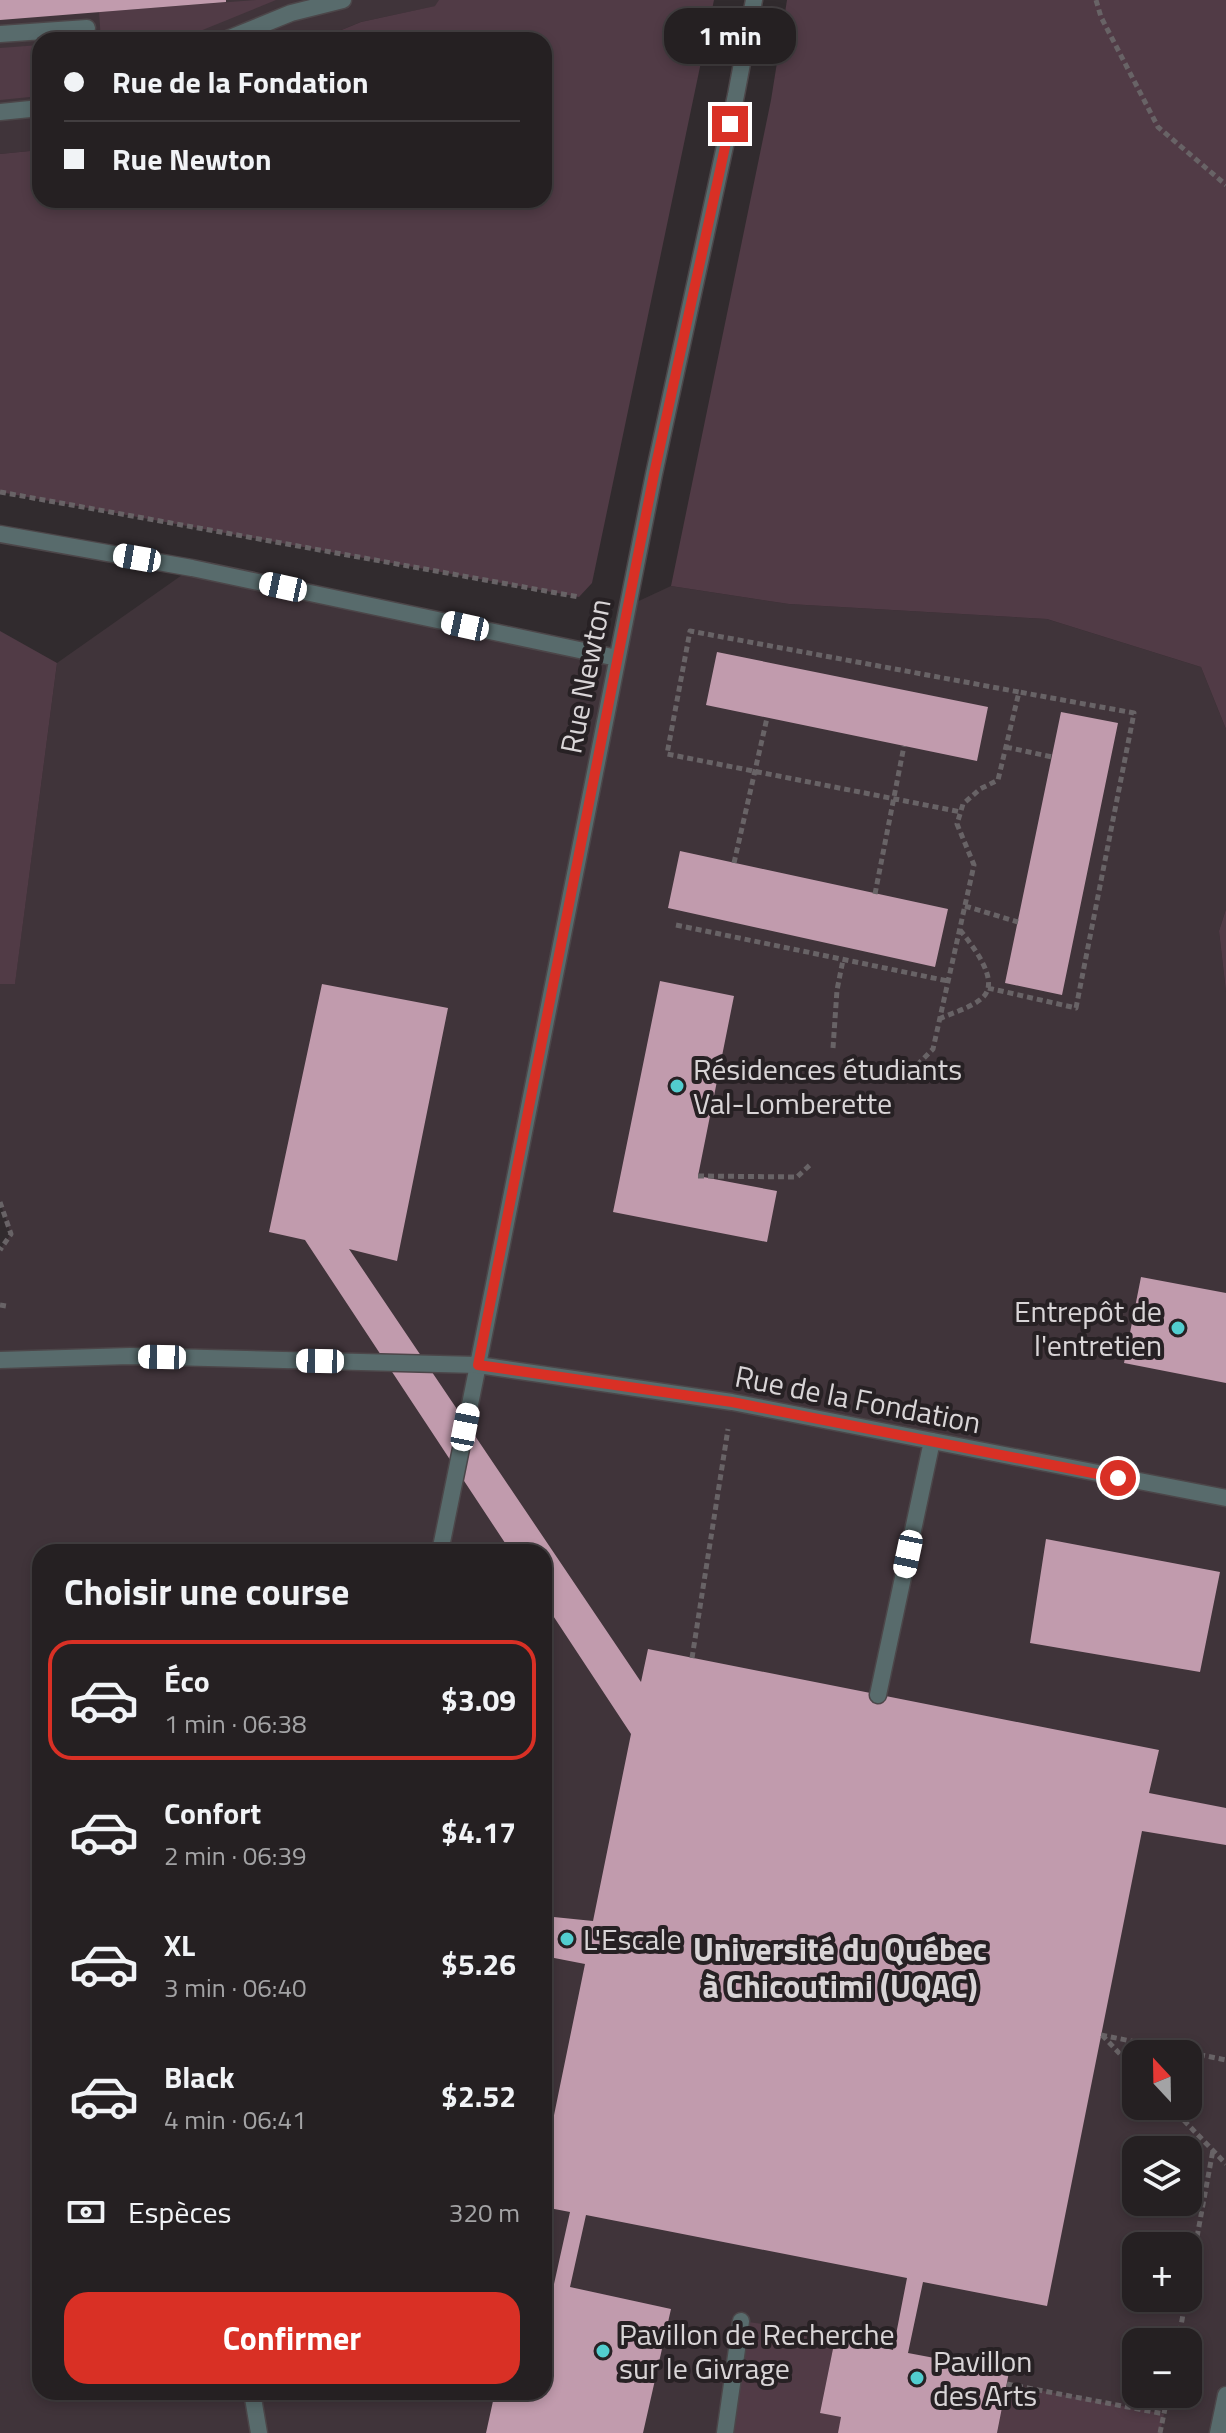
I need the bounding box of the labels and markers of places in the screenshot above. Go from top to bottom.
place label: Résidences étudiants Val-Lomberette [693,1046,962,1126]
marker: Résidences étudiants Val-Lomberette [668,1077,686,1095]
place label: Entrepôt de l'entretien [1014,1288,1162,1368]
marker: Entrepôt de l'entretien [1169,1319,1187,1337]
place label: L'Escale [583,1916,682,1962]
marker: L'Escale [558,1930,576,1948]
place label: Pavillon de Recherche sur le Givrage [619,2311,895,2391]
place label: Pavillon des Arts [933,2338,1037,2418]
marker: Pavillon de Recherche sur le Givrage [594,2342,612,2360]
marker: Pavillon des Arts [908,2369,926,2387]

